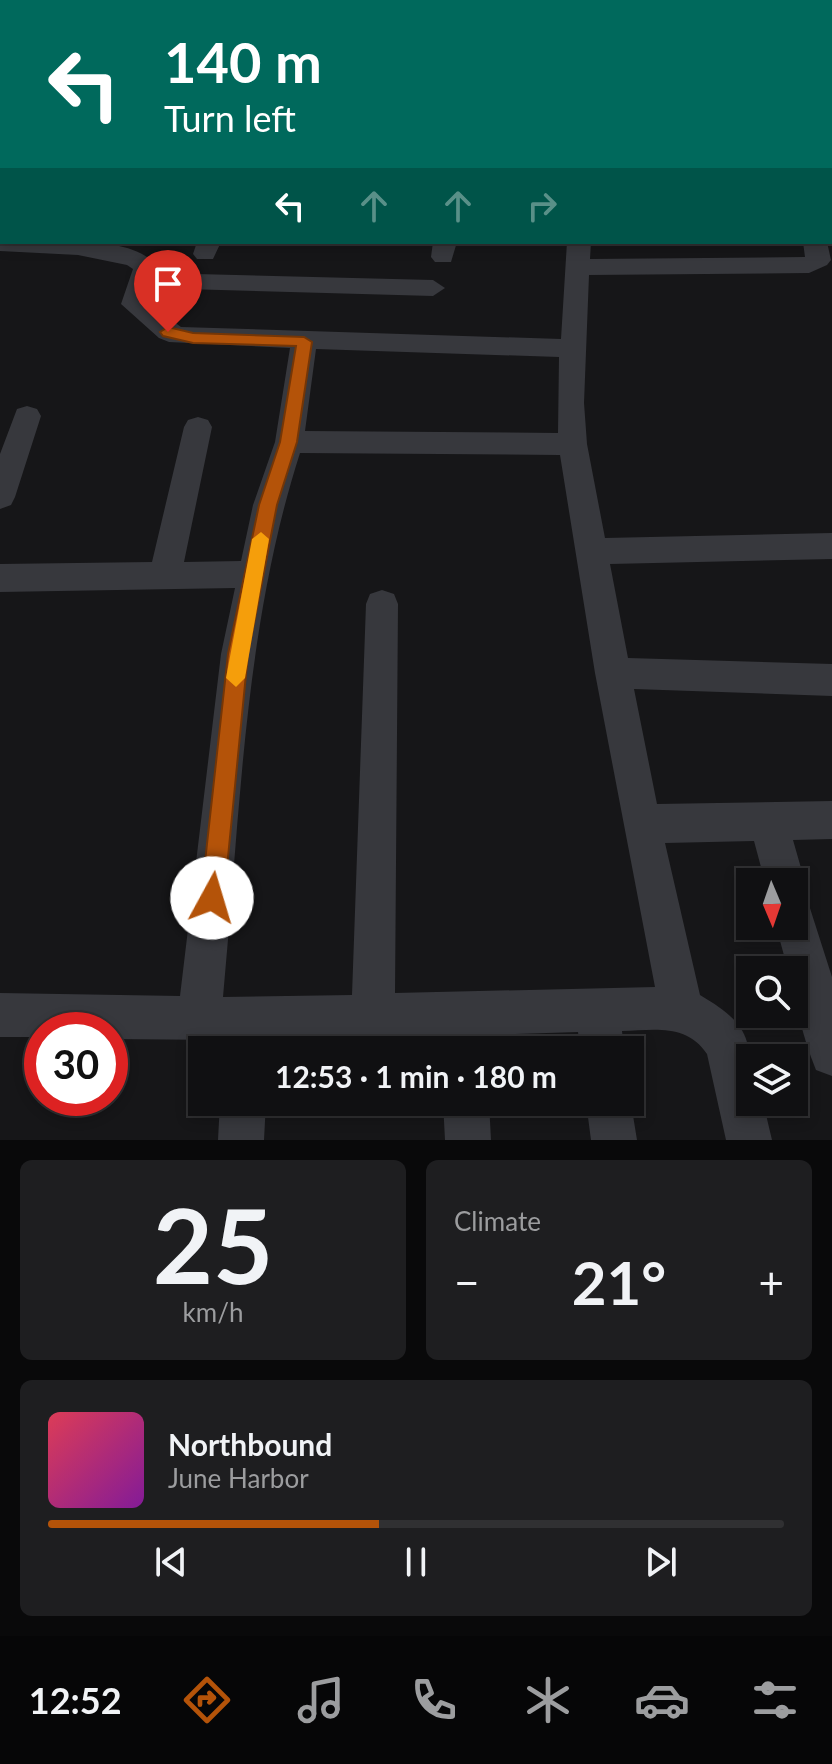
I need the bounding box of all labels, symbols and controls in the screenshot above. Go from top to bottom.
text: 140 m [164,28,322,95]
icon: left [32,32,136,136]
text: Turn left [164,96,296,140]
icon: left [268,184,312,228]
icon: ahead [352,184,396,228]
icon: ahead [436,184,480,228]
icon: right [520,184,564,228]
pin [134,250,202,332]
icon: arrive [146,262,190,306]
position arrow [170,856,254,940]
north arrow [736,868,808,940]
map controls [736,868,808,1116]
button: search [736,956,808,1028]
speed limit sign: 30 [24,1012,128,1116]
button: layers [736,1044,808,1116]
text: 12:53 · 1 min · 180 m [275,1058,557,1094]
text: 25 [153,1181,273,1306]
text: Climate [454,1205,541,1237]
text: 21° [572,1246,666,1318]
text: − [454,1256,480,1308]
text: + [758,1256,784,1308]
text: km/h [183,1296,243,1328]
text: Northbound [168,1426,332,1462]
text: June Harbor [168,1462,309,1494]
icon: previous [149,1540,193,1584]
icon: pause [394,1540,438,1584]
icon: next [639,1540,683,1584]
icon: directions [179,1672,235,1728]
icon: music [293,1672,349,1728]
icon: phone [406,1672,462,1728]
icon: climate [520,1672,576,1728]
icon: car [634,1672,690,1728]
icon: filters [747,1672,803,1728]
text: 12:52 [29,1678,122,1722]

